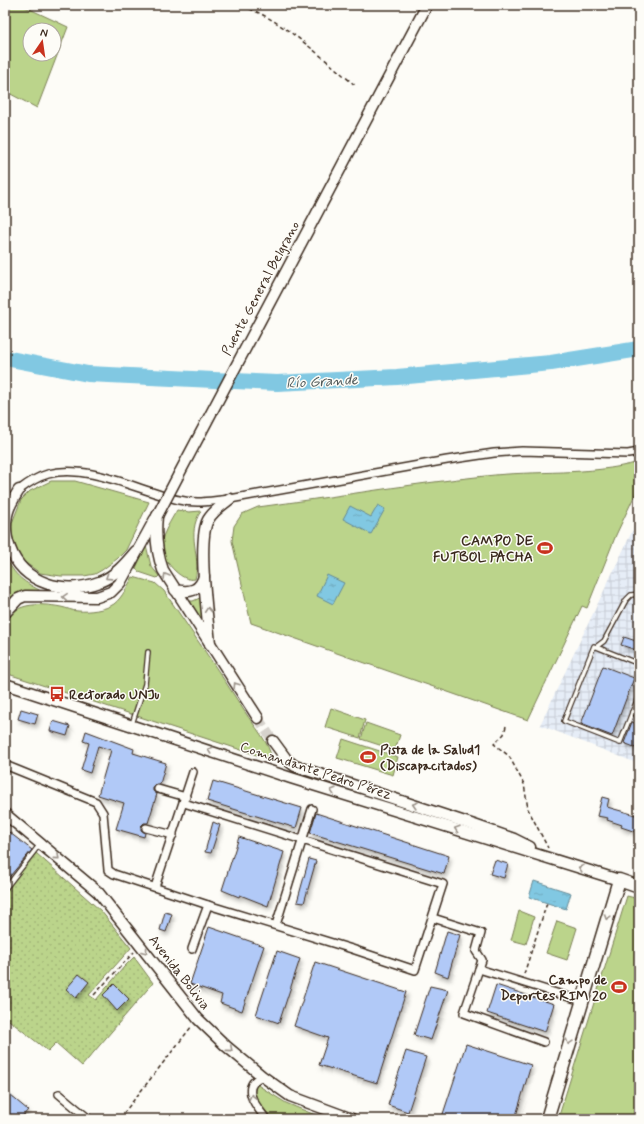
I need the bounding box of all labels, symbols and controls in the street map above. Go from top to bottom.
north arrow [22,22,62,62]
text: N [39,26,49,41]
street label: Puente General Belgrano [218,218,304,359]
water label: Río Grande [286,370,359,394]
place label: CAMPO DE FUTBOL PACHA [433,532,533,566]
sports icon: CAMPO DE FUTBOL PACHA [536,539,554,557]
one-way arrow [105,573,112,580]
one-way arrow [164,573,171,580]
one-way arrow [62,593,68,602]
one-way arrow [203,607,212,613]
one-way arrow [234,682,241,689]
bus stop icon: Rectorado UNJu [48,685,66,703]
place label: Rectorado UNJu [69,686,159,704]
street label: Comandante Pedro Pérez [238,738,394,804]
place label: Pista de la Salud1 (Discapacitados) [380,741,480,775]
one-way arrow [206,747,213,755]
sports icon: Pista de la Salud1 (Discapacitados) [359,748,377,766]
one-way arrow [330,787,337,796]
one-way arrow [411,802,418,810]
one-way arrow [454,825,461,834]
one-way arrow [52,852,59,859]
one-way arrow [578,864,585,873]
one-way arrow [603,914,612,921]
street label: Avenida Bolivia [144,932,214,1014]
one-way arrow [141,947,148,954]
place label: Campo de Deportes RIM 20 [500,971,607,1005]
sports icon: Campo de Deportes RIM 20 [610,978,628,996]
one-way arrow [565,1038,574,1045]
one-way arrow [225,1045,233,1052]
one-way arrow [248,1094,257,1101]

